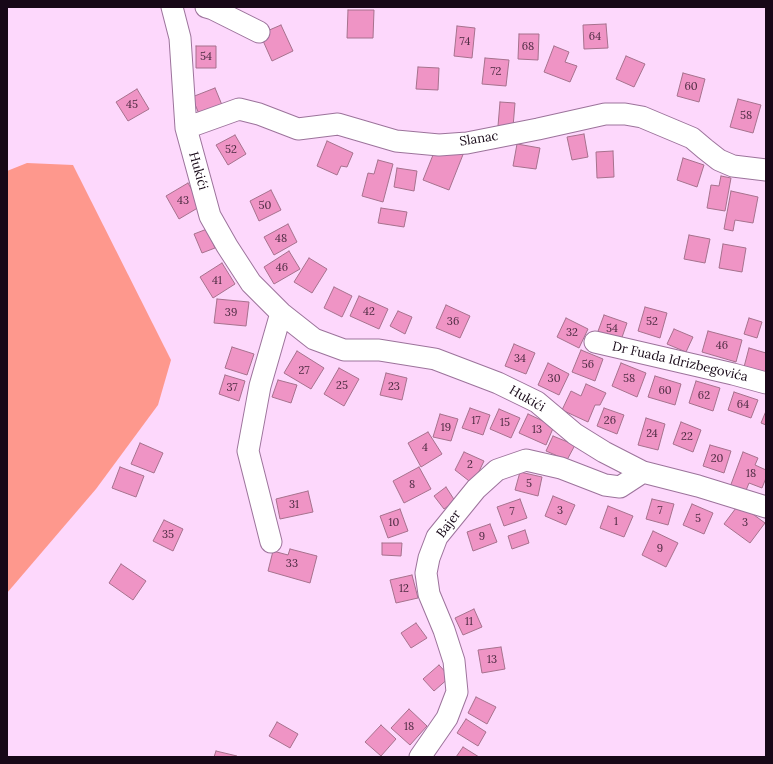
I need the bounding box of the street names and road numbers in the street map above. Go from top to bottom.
street label: Slanac [458,128,500,150]
street label: Hukići [185,150,211,192]
street label: Dr Fuada Idrizbegovića [611,339,749,385]
street label: Hukići [506,383,548,415]
street label: Bajer [433,507,465,541]

